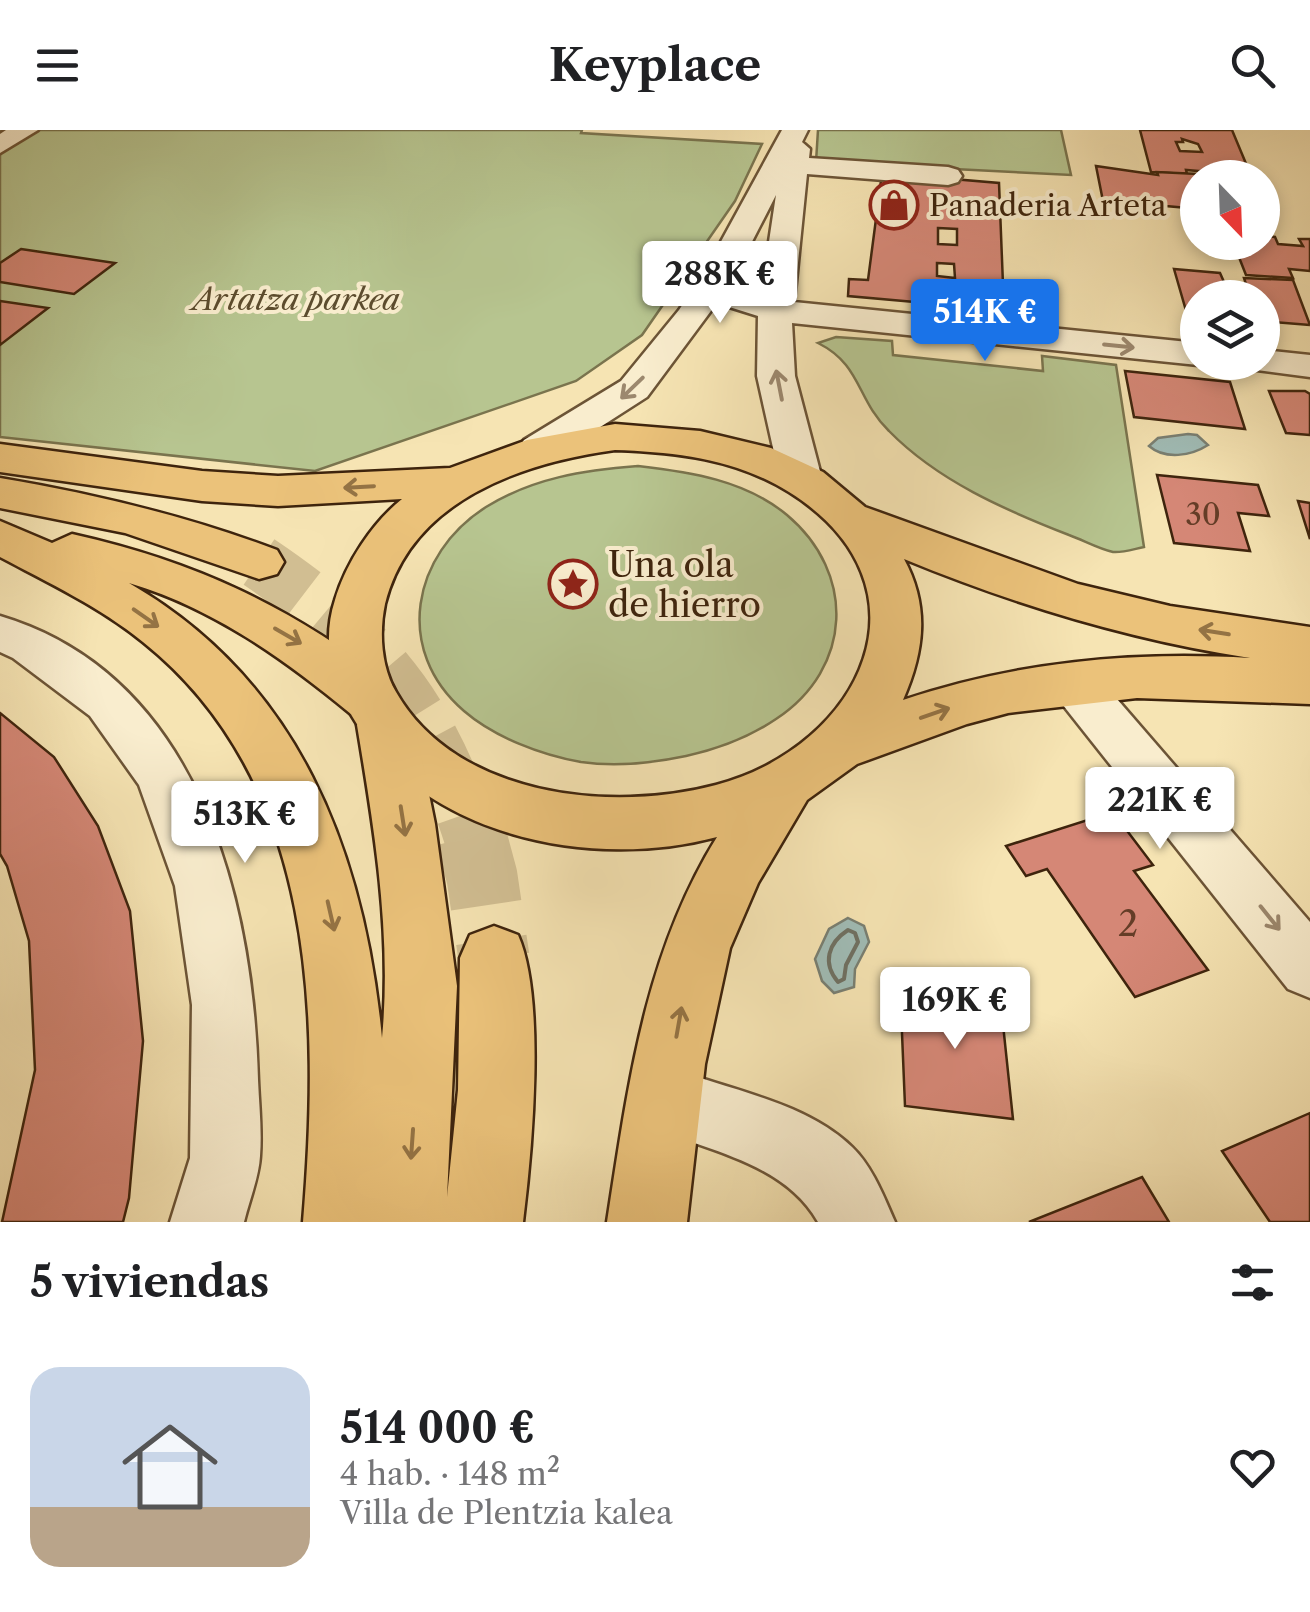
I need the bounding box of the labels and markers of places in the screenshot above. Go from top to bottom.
shop icon: Panaderia Arteta [868,179,920,231]
place label: Panaderia Arteta [929,187,1167,224]
pin: 288K € [639,241,801,326]
pin: 514K € [904,279,1066,364]
place label: Una ola de hierro [608,543,761,626]
place icon: Una ola de hierro [547,558,599,610]
pin: 221K € [1079,767,1241,852]
pin: 513K € [164,781,326,866]
pin: 169K € [874,967,1036,1052]

